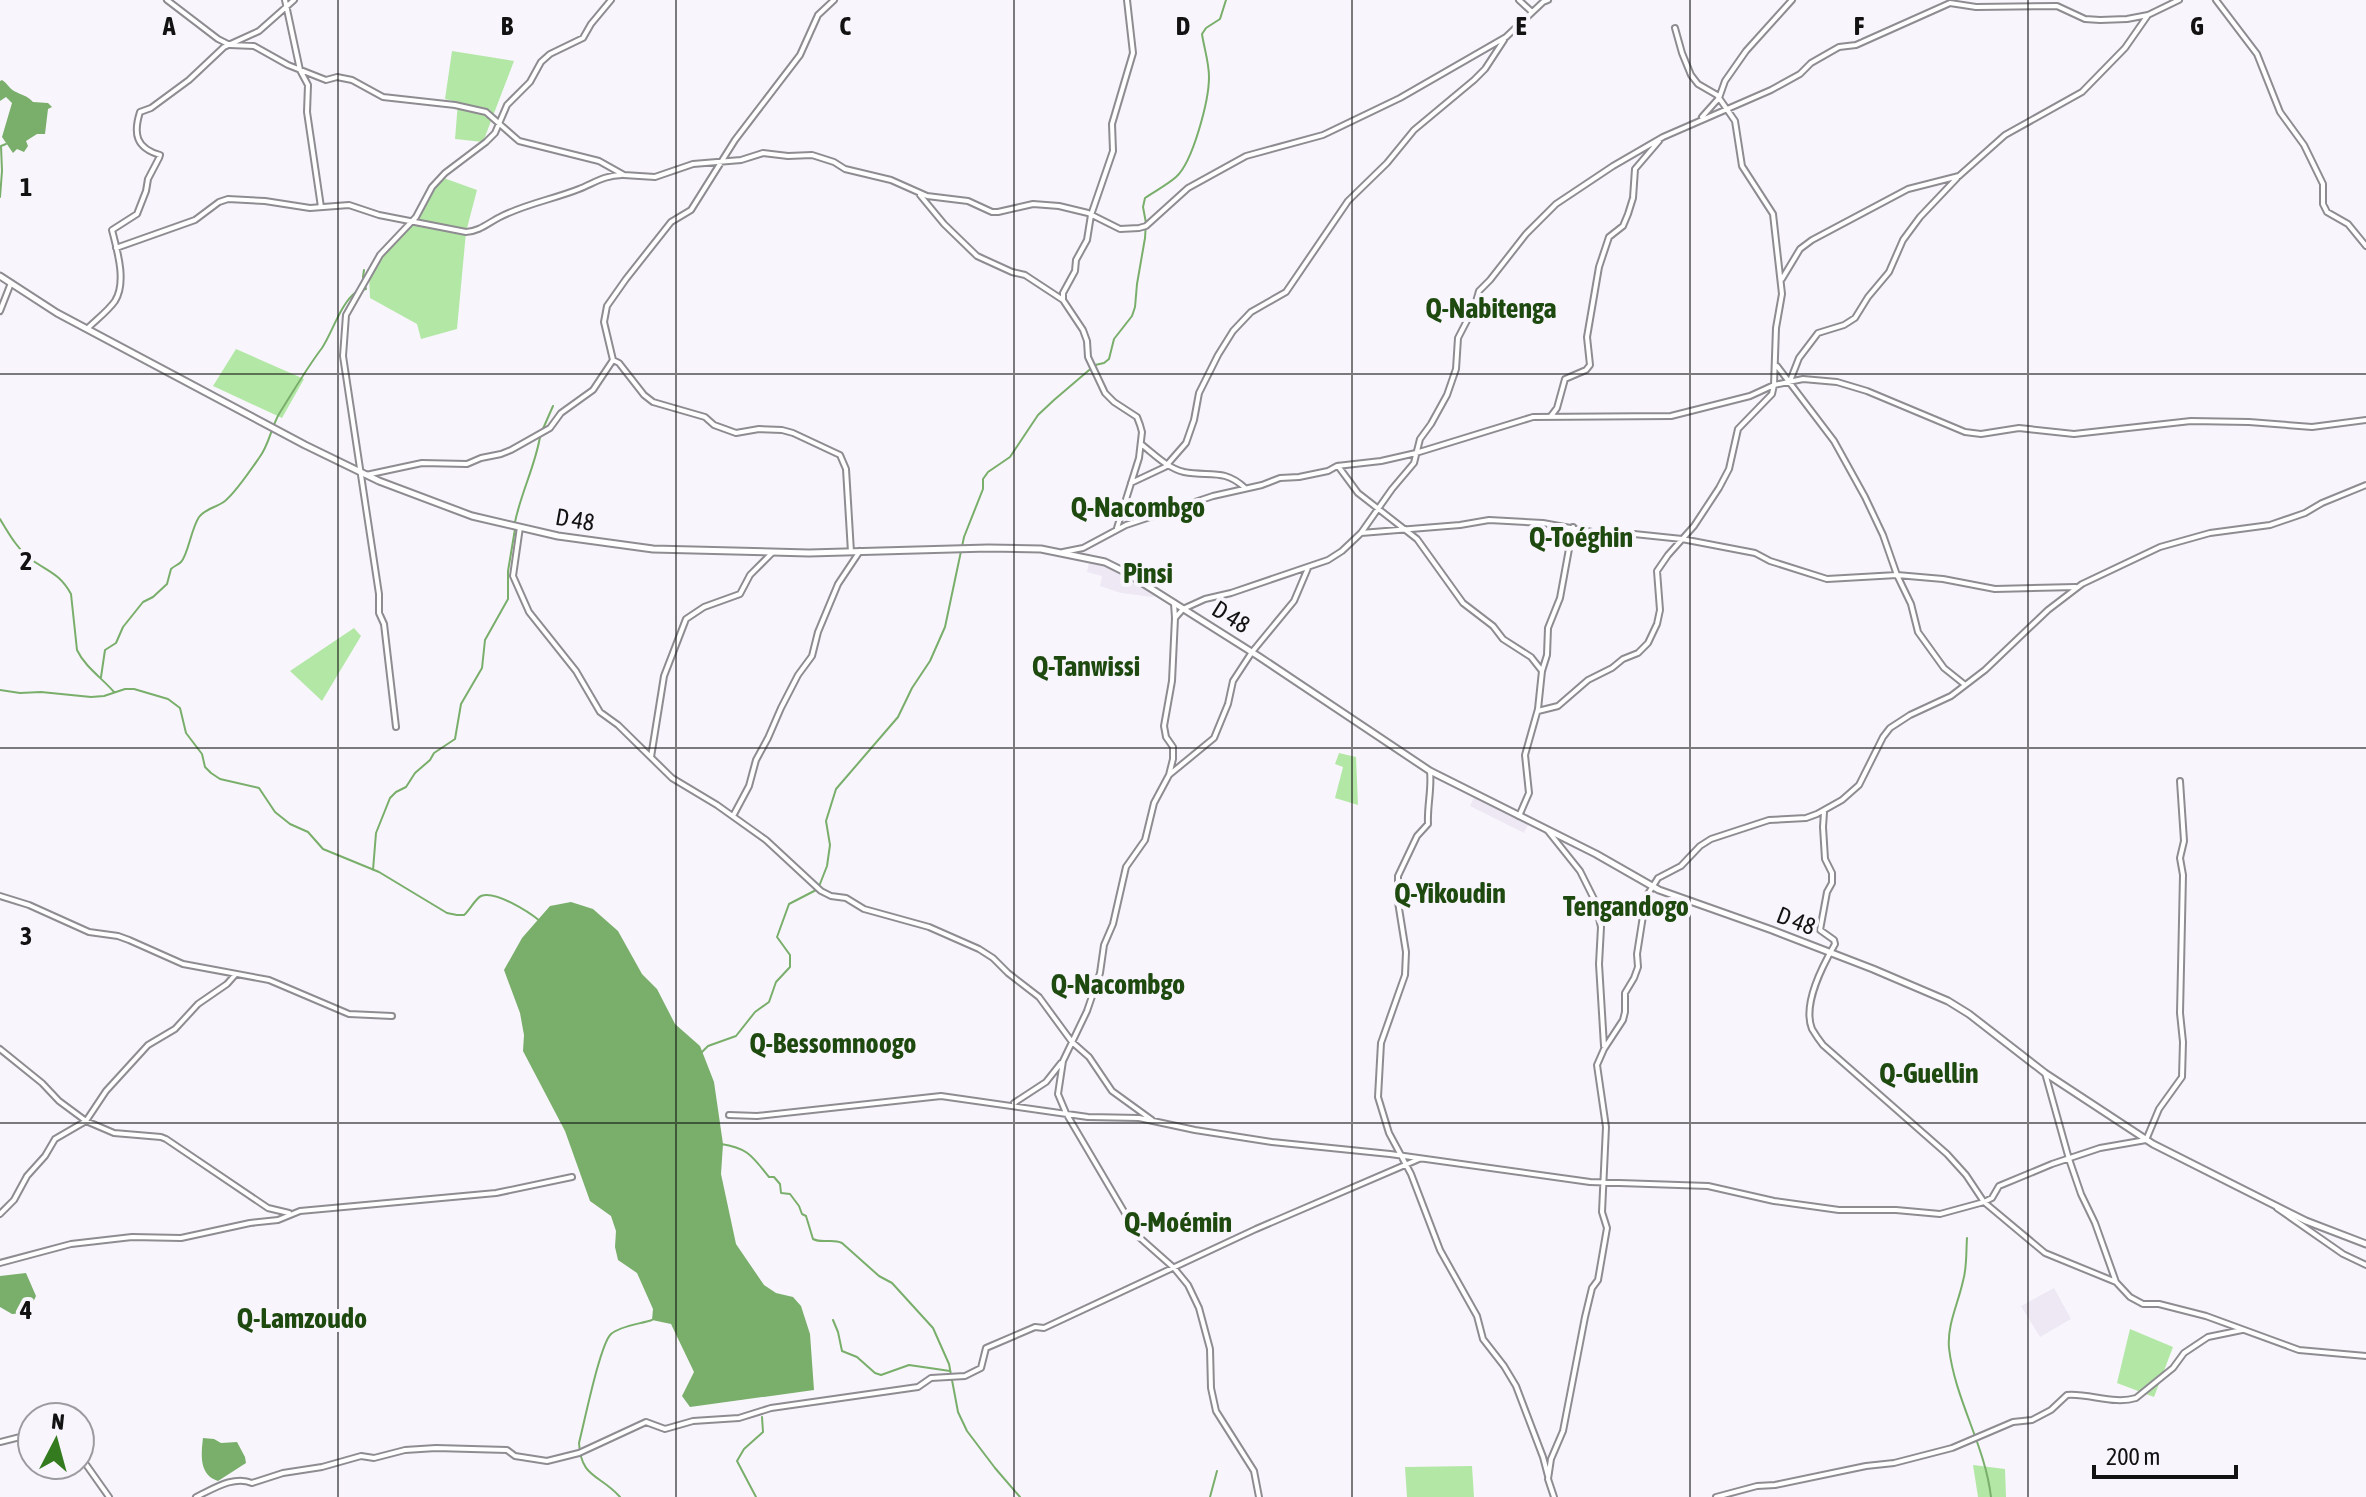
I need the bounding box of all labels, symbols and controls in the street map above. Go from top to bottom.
text: A [162,11,176,41]
text: B [501,11,514,41]
text: C [839,11,851,41]
text: D [1176,11,1190,41]
text: E [1515,11,1527,41]
text: F [1854,11,1865,41]
text: G [2190,11,2204,41]
text: 1 [20,172,32,202]
district label: Q-Nabitenga [1425,292,1557,324]
district label: Q-Nacombgo [1071,491,1205,523]
street label: D 48 [553,503,597,536]
district label: Q-Toéghin [1529,521,1633,553]
text: 2 [20,546,32,576]
district label: Pinsi [1123,557,1173,589]
street label: D 48 [1207,595,1255,638]
district label: Q-Tanwissi [1032,650,1140,682]
district label: Q-Yikoudin [1394,877,1506,909]
district label: Tengandogo [1563,890,1689,922]
street label: D 48 [1773,901,1819,940]
text: 3 [20,921,32,951]
district label: Q-Nacombgo [1051,968,1185,1000]
district label: Q-Bessomnoogo [750,1027,916,1059]
district label: Q-Guellin [1879,1057,1979,1089]
district label: Q-Moémin [1124,1206,1232,1238]
text: 4 [19,1295,32,1325]
district label: Q-Lamzoudo [237,1302,367,1334]
north arrow [16,1401,96,1481]
text: N [50,1408,66,1435]
scale bar [2094,1429,2236,1479]
text: 200 m [2106,1443,2160,1470]

